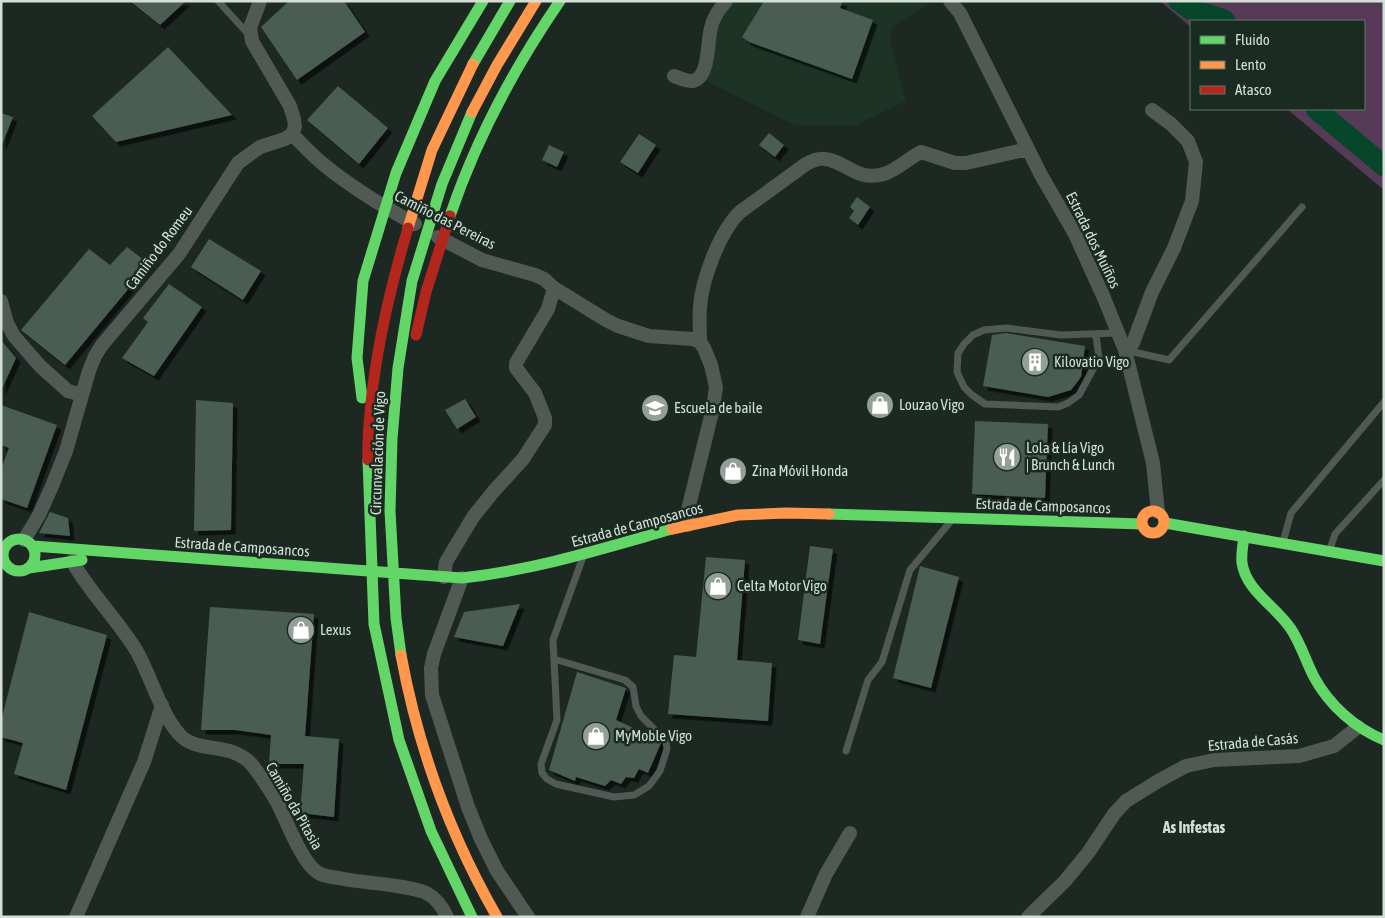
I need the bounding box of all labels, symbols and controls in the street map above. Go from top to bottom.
legend [1190,20,1365,110]
text: Fluido [1235,31,1270,48]
text: Lento [1235,56,1266,73]
text: Atasco [1235,81,1272,98]
street label: Camiño das Pereiras [392,187,498,252]
street label: Estrada dos Muíños [1063,189,1124,291]
street label: Camiño do Romeu [122,203,195,293]
building icon: Kilovatio Vigo [1020,347,1050,377]
place label: Kilovatio Vigo [1054,353,1129,370]
shop icon: Louzao Vigo [865,390,895,420]
street label: Circunvalación de Vigo [367,391,388,515]
school or university icon: Escuela de baile [640,393,670,423]
place label: Louzao Vigo [899,396,965,413]
place label: Escuela de baile [674,399,763,416]
place label: Lola & Lía Vigo | Brunch & Lunch [1026,439,1115,473]
restaurant icon: Lola & Lía Vigo | Brunch & Lunch [992,442,1022,472]
shop icon: Zina Móvil Honda [718,456,748,486]
place label: Zina Móvil Honda [752,462,848,479]
street label: Estrada de Camposancos [975,495,1111,516]
street label: Estrada de Camposancos [569,499,704,550]
street label: Estrada de Camposancos [174,533,310,560]
shop icon: Celta Motor Vigo [703,571,733,601]
place label: Celta Motor Vigo [737,577,827,594]
shop icon: Lexus [286,615,316,645]
place label: Lexus [320,621,351,638]
shop icon: MyMoble Vigo [581,721,611,751]
place label: MyMoble Vigo [615,727,692,744]
street label: Estrada de Casás [1207,729,1299,754]
street label: Camiño da Pitasia [263,759,326,852]
district label: As Infestas [1162,818,1226,836]

